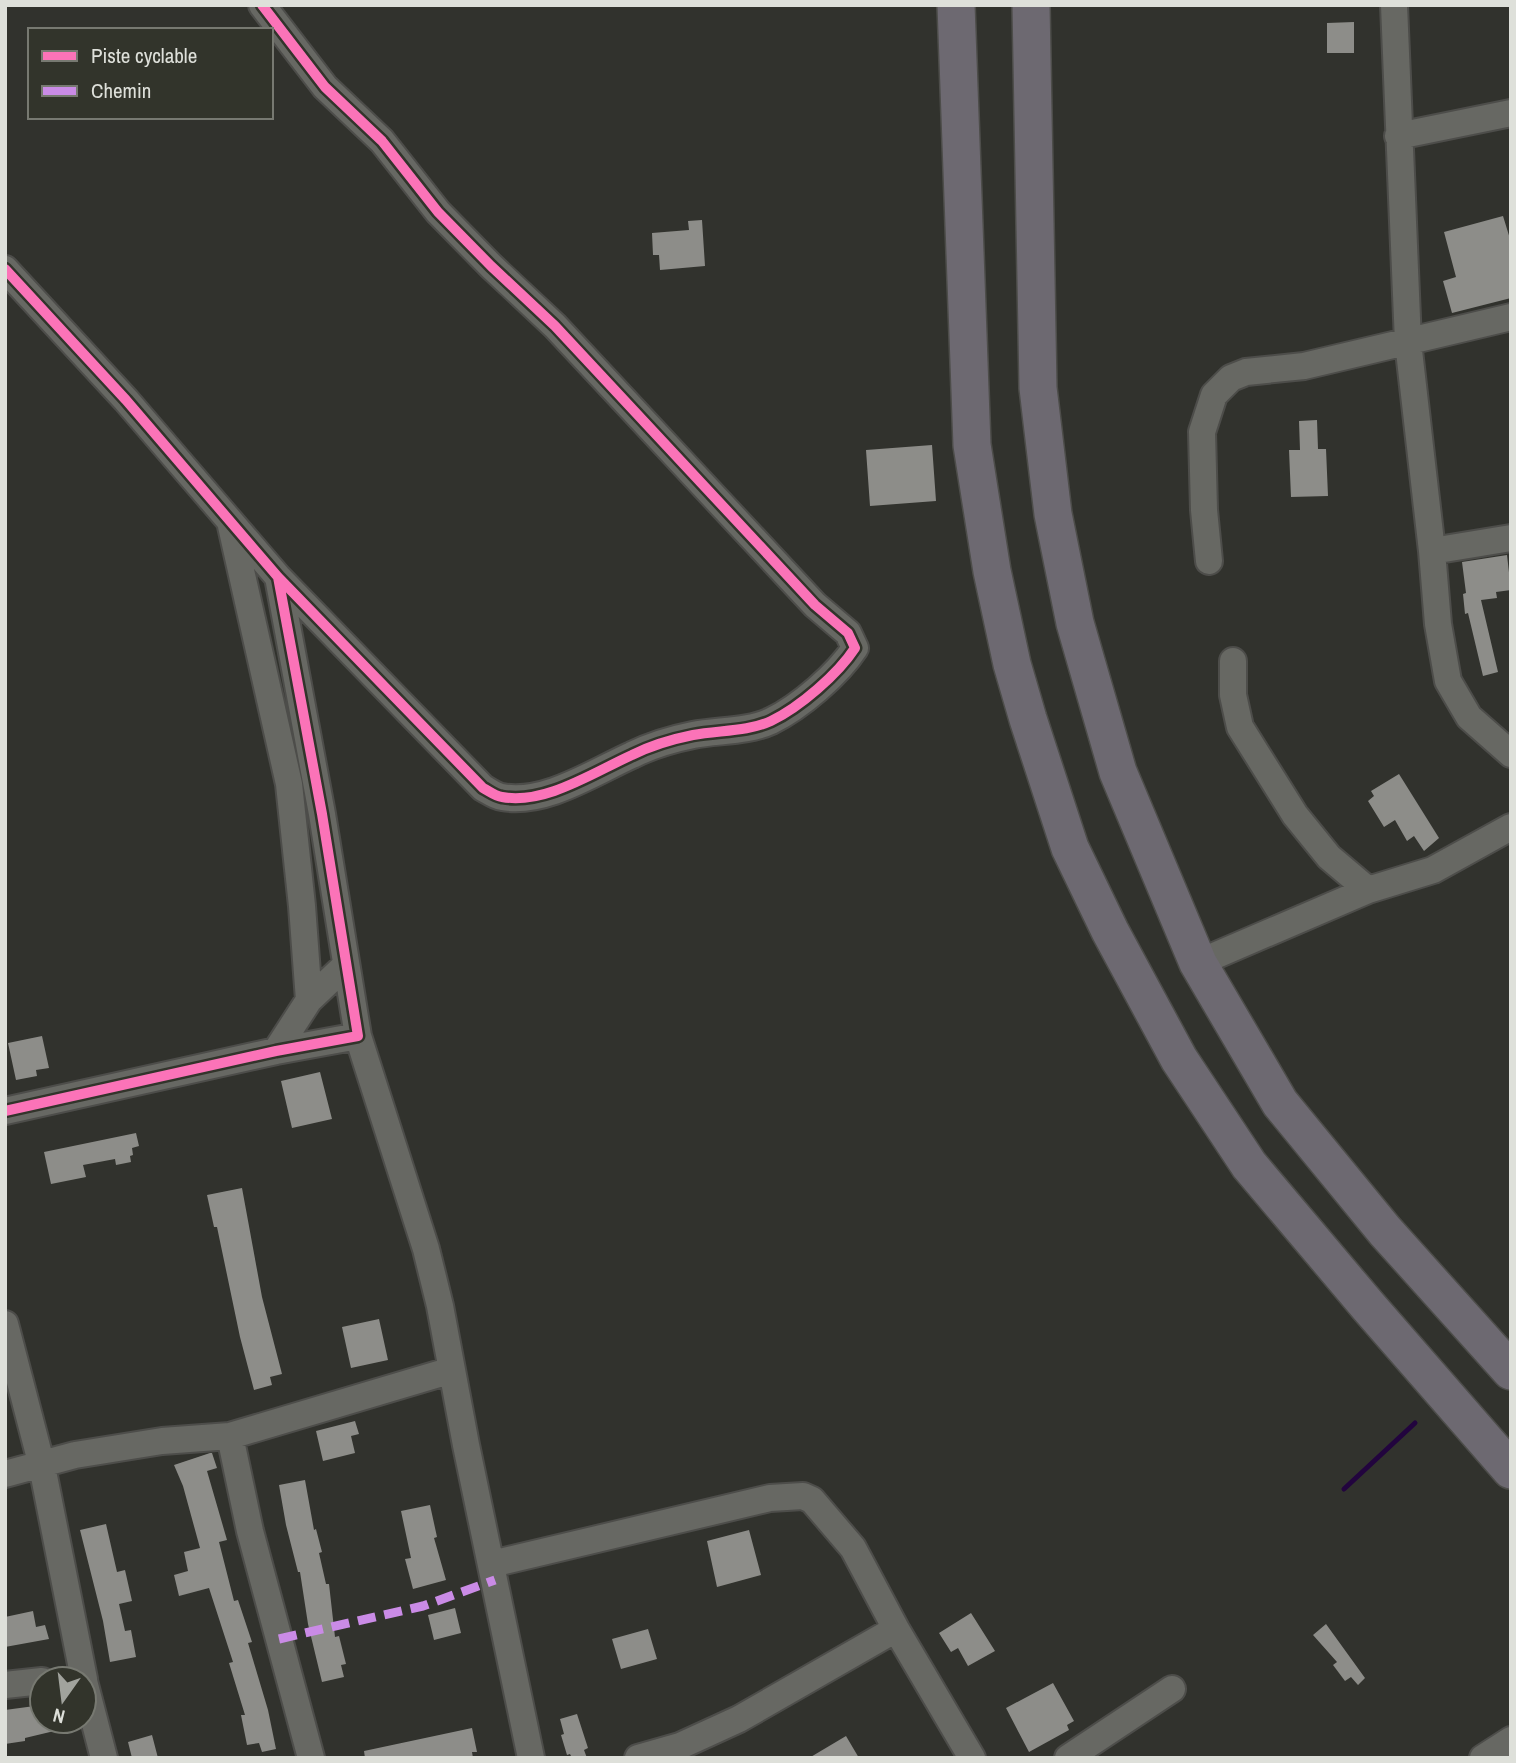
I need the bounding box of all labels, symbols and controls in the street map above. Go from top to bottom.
legend [28,28,273,119]
text: Piste cyclable [91,41,197,70]
text: Chemin [91,76,151,105]
north arrow [28,1665,98,1735]
text: N [50,1703,67,1730]

